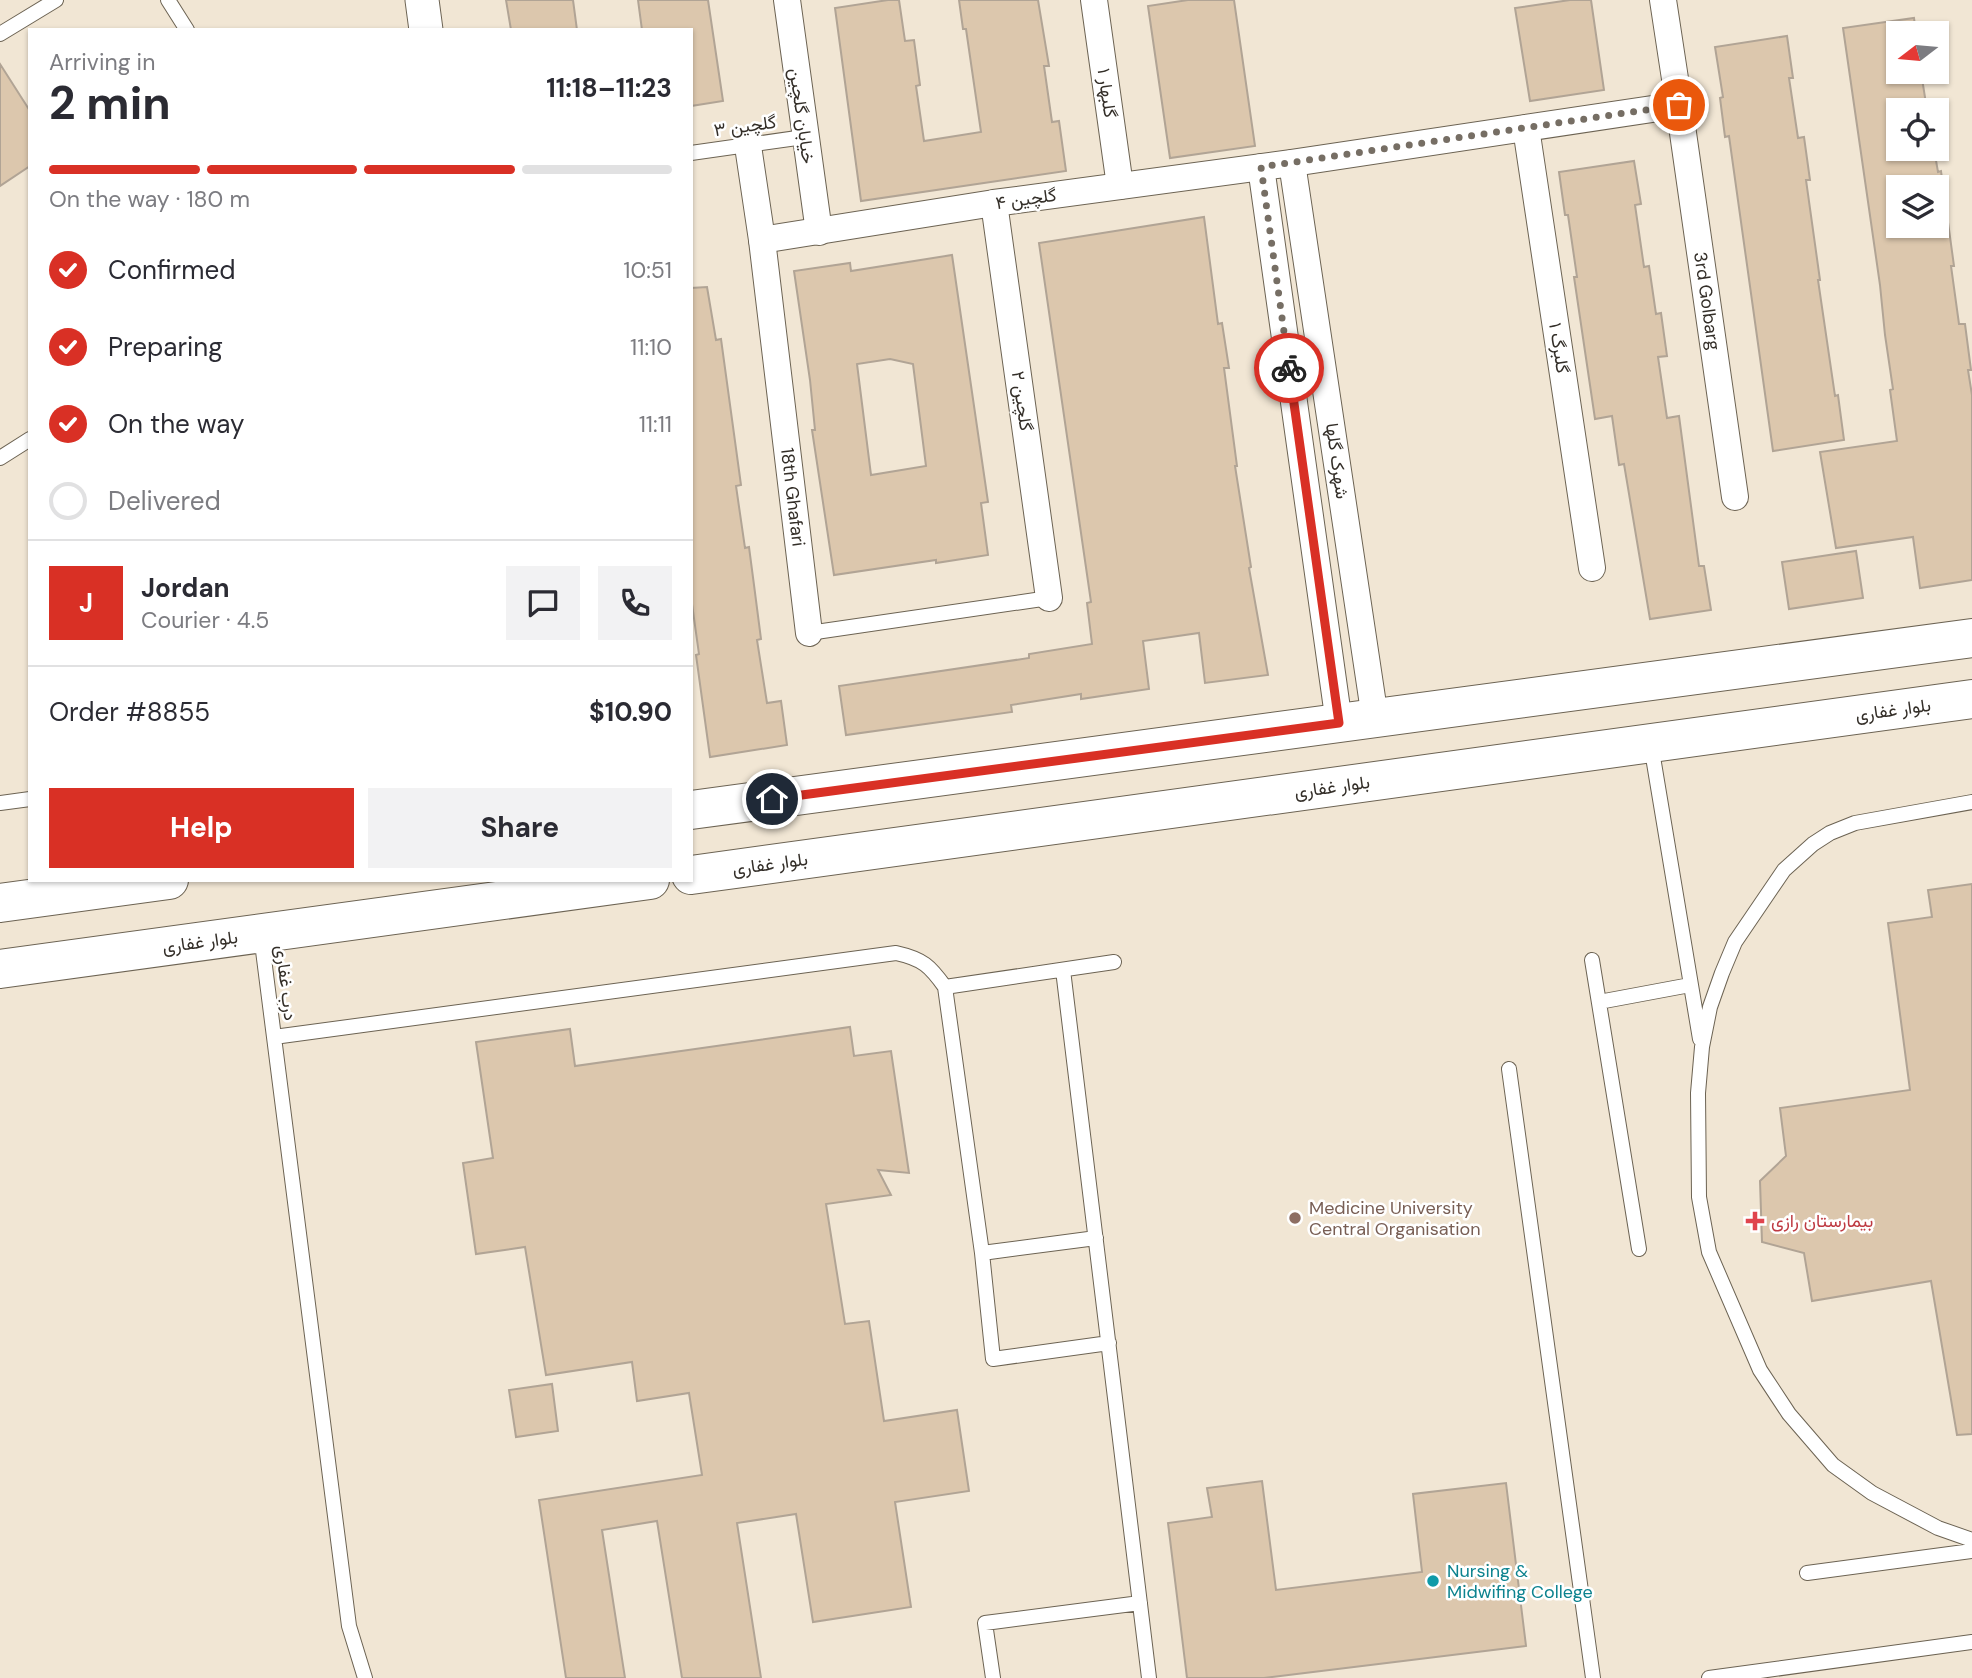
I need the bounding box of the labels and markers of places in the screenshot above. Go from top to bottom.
pin [1649,75,1709,135]
pin [742,769,802,829]
place label: Medicine University Central Organisation [1309,1196,1481,1241]
place label: بیمارستان رازی [1771,1209,1873,1233]
marker: Medicine University Central Organisation [1287,1210,1303,1226]
marker: بیمارستان رازی [1745,1211,1765,1231]
place label: Nursing & Midwifing College [1447,1559,1593,1604]
marker: Nursing & Midwifing College [1425,1573,1441,1589]

